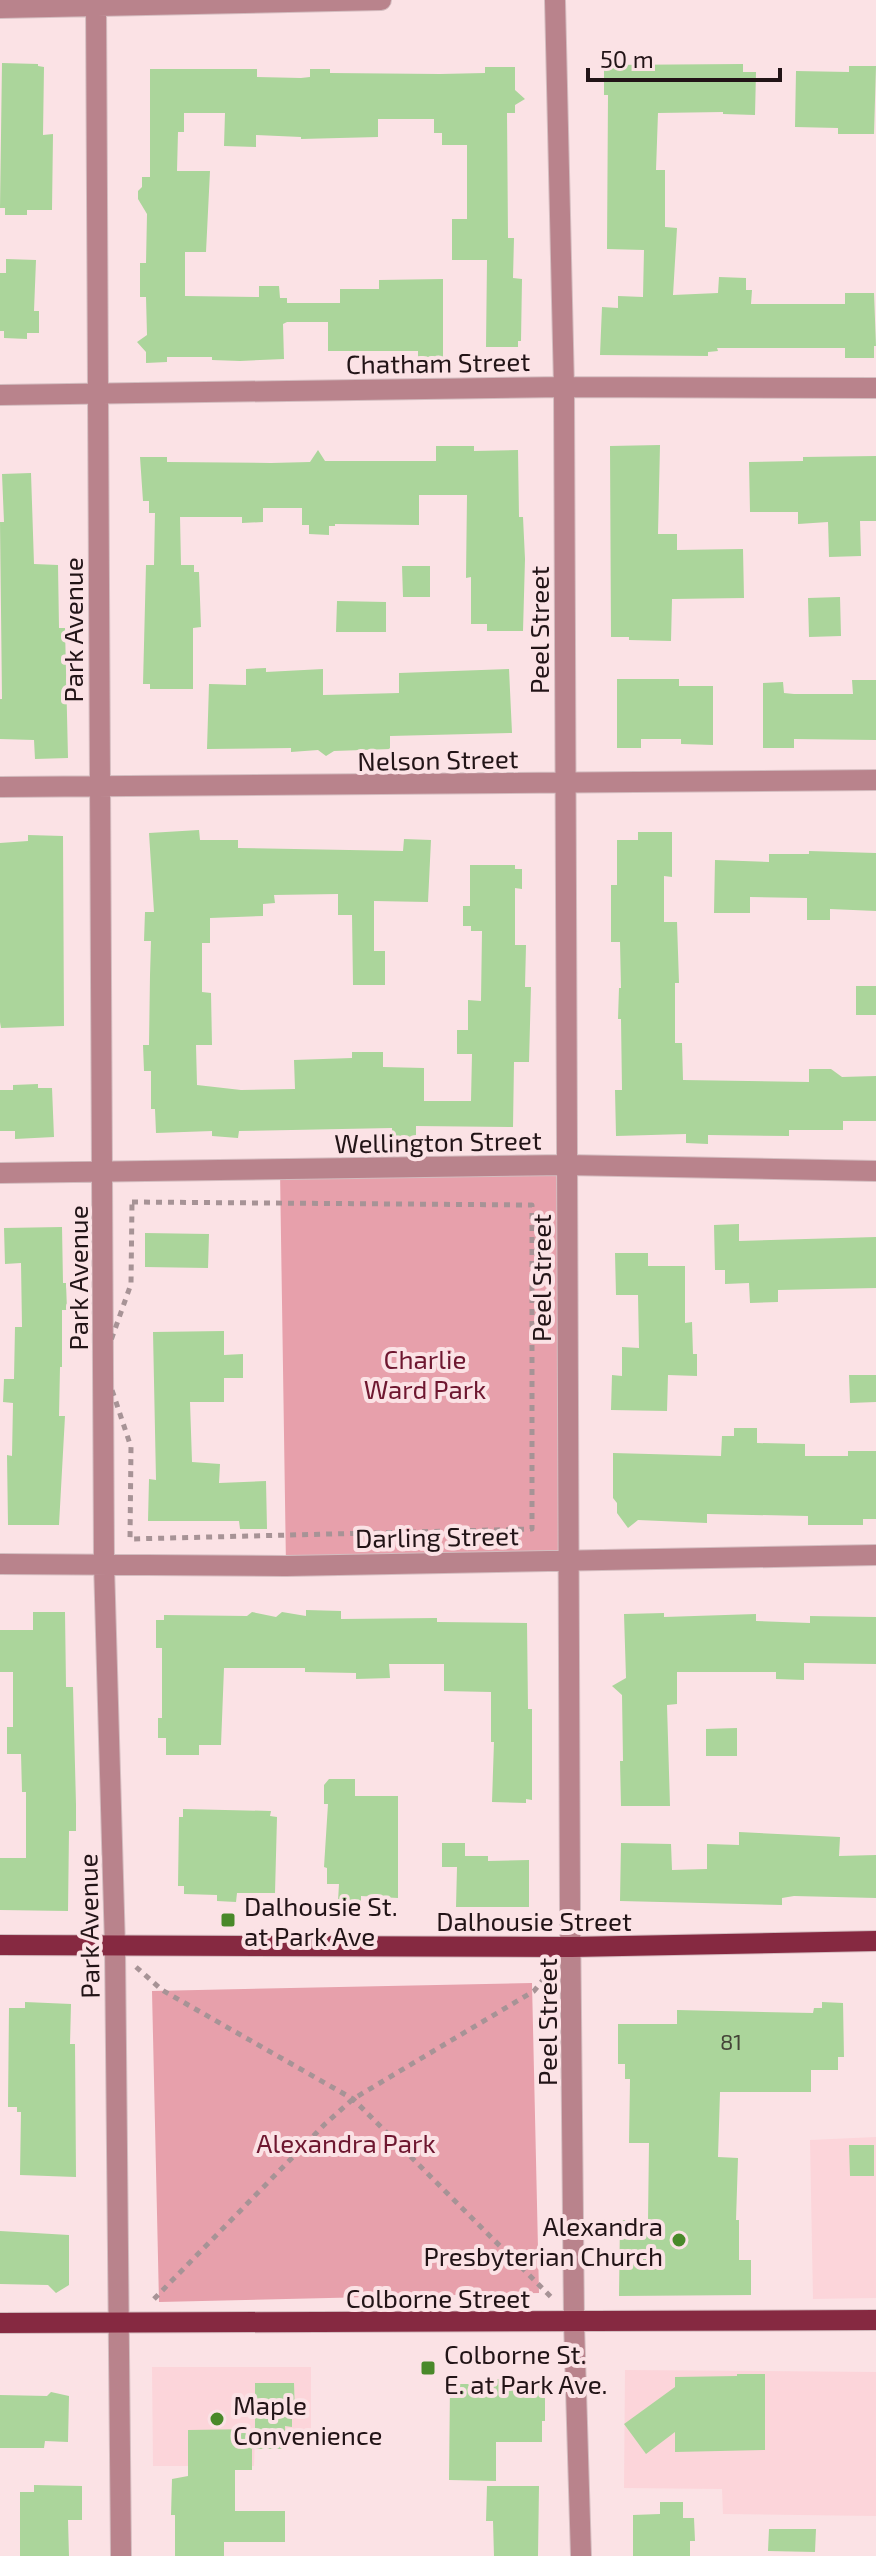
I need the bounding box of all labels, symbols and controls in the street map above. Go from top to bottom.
scale bar [588,32,780,82]
text: 50 m [600,44,654,73]
street label: Chatham Street [346,345,531,379]
street label: Park Avenue [57,557,88,703]
street label: Peel Street [523,566,554,694]
street label: Nelson Street [357,742,519,776]
street label: Wellington Street [334,1124,542,1158]
street label: Park Avenue [62,1205,93,1351]
street label: Peel Street [525,1214,556,1342]
park label: Charlie Ward Park [364,1343,486,1404]
street label: Darling Street [355,1519,519,1553]
street label: Park Avenue [71,1853,105,1999]
place label: Dalhousie St. at Park Ave [244,1890,398,1951]
street label: Dalhousie Street [436,1905,632,1936]
marker: Dalhousie St. at Park Ave [219,1911,237,1929]
street label: Peel Street [531,1958,562,2086]
house number: 81 [720,2028,742,2054]
park label: Alexandra Park [256,2127,436,2158]
place label: Alexandra Presbyterian Church [423,2210,663,2271]
marker: Alexandra Presbyterian Church [670,2231,688,2249]
street label: Colborne Street [346,2282,530,2313]
place label: Colborne St. E. at Park Ave. [444,2338,608,2399]
marker: Colborne St. E. at Park Ave. [419,2359,437,2377]
place label: Maple Convenience [233,2389,382,2450]
marker: Maple Convenience [208,2410,226,2428]

